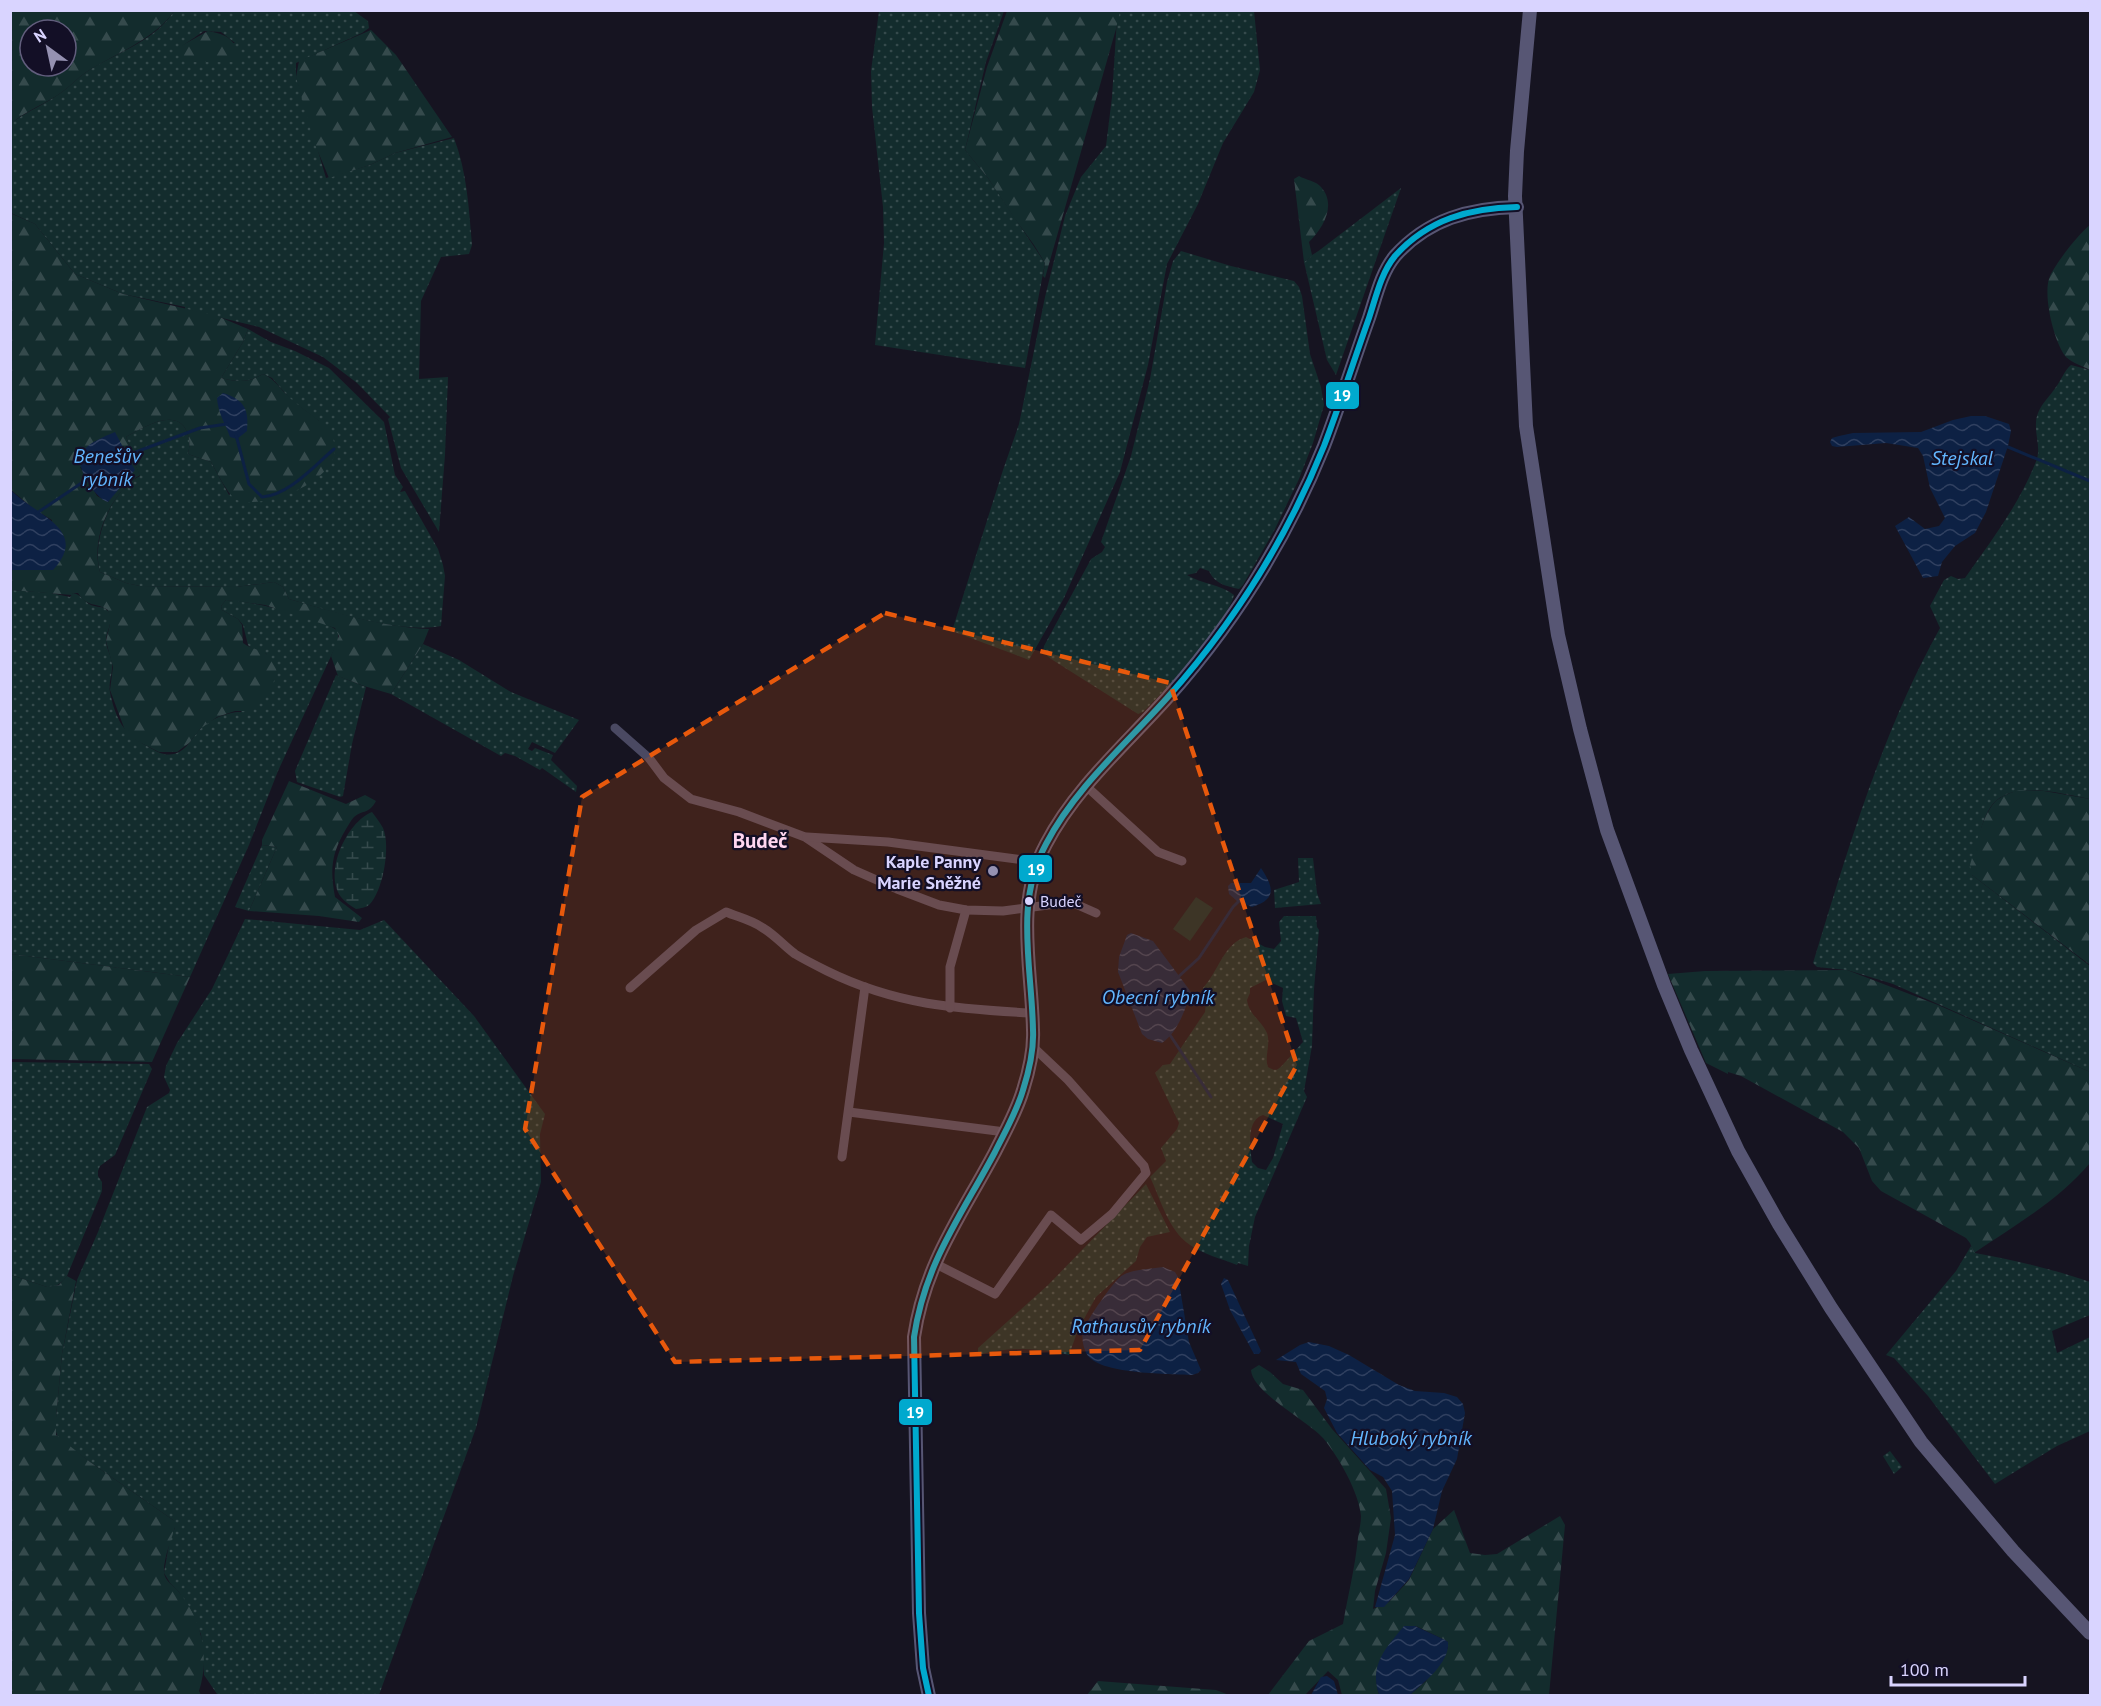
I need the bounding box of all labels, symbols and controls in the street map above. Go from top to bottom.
north arrow [18,18,78,78]
text: N [30,24,50,47]
line badge: 19 [1325,381,1360,410]
text: 19 [1333,385,1351,405]
water label: Benešův rybník [73,443,143,492]
water label: Stejskal [1931,445,1994,471]
district label: Budeč [733,827,787,854]
place label: Kaple Panny Marie Sněžné [877,850,981,894]
line badge: 19 [1018,854,1053,883]
text: 19 [1027,859,1045,879]
marker: Kaple Panny Marie Sněžné [986,864,1000,878]
place label: Budeč [1040,891,1082,911]
marker: Budeč [1023,895,1035,907]
water label: Obecní rybník [1102,984,1215,1010]
water label: Rathausův rybník [1071,1313,1212,1339]
line badge: 19 [898,1398,933,1426]
text: 19 [906,1402,924,1422]
water label: Hluboký rybník [1350,1425,1473,1451]
scale bar [1891,1649,2024,1687]
text: 100 m [1900,1658,1949,1681]

